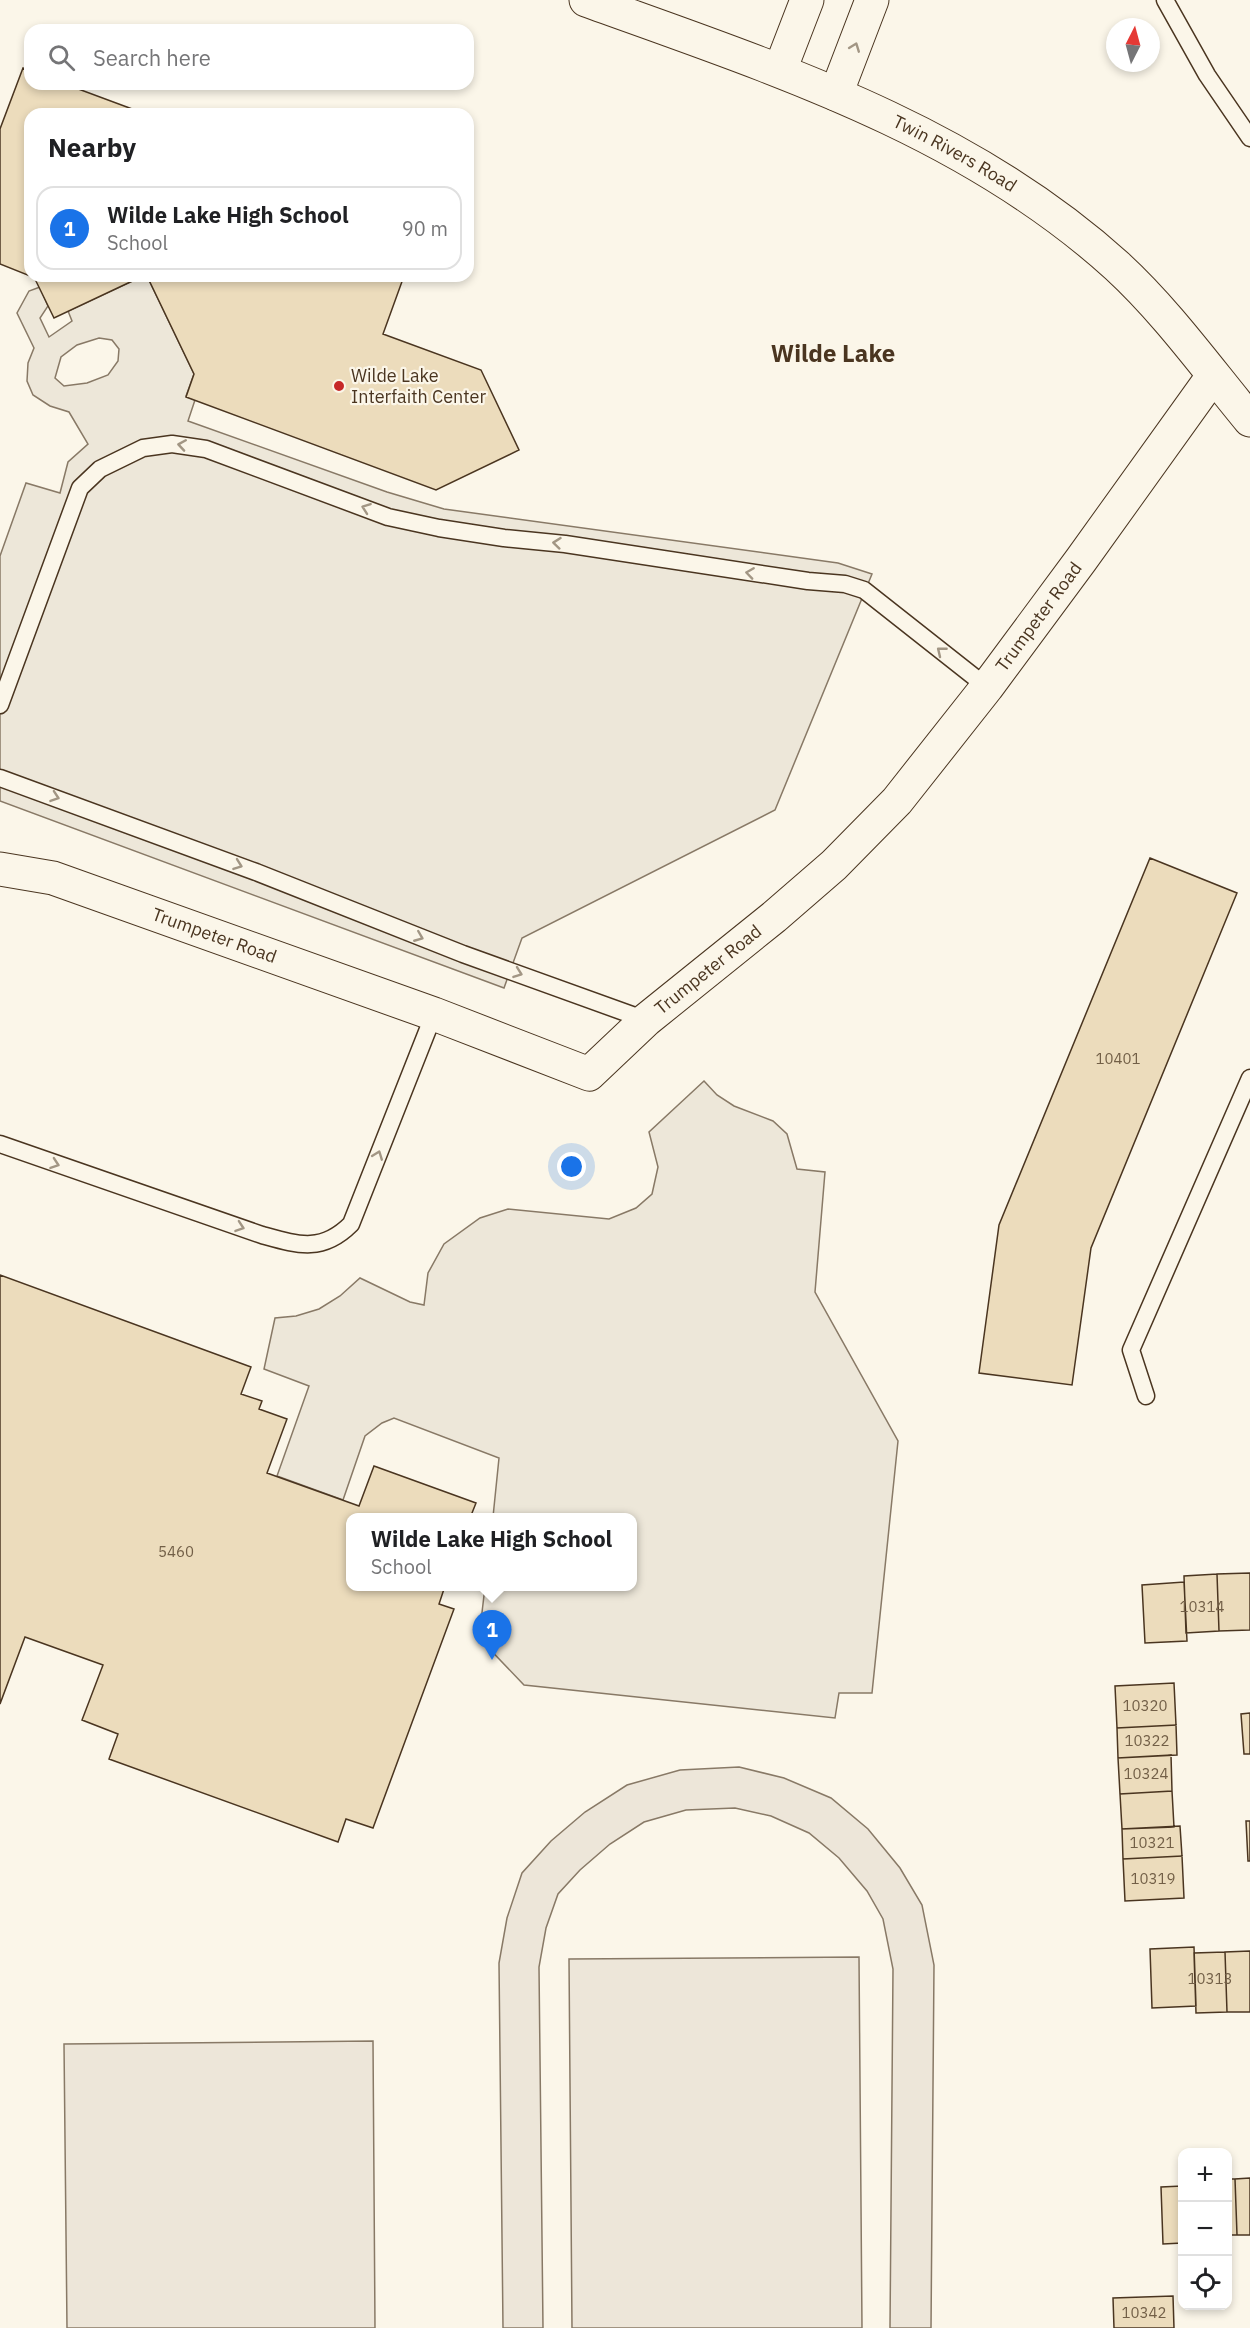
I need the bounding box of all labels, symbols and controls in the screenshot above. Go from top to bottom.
north arrow [1106,18,1160,72]
search box [24,24,474,90]
icon: search [45,41,78,74]
one-way arrow [847,42,860,53]
text: Search here [93,43,211,72]
street label: Twin Rivers Road [889,110,1021,197]
text: Nearby [48,130,136,164]
text: Wilde Lake High School [107,200,349,229]
text: 1 [64,215,76,242]
text: 90 m [402,215,448,242]
text: School [107,229,168,256]
district label: Wilde Lake [771,337,895,369]
place label: Wilde Lake Interfaith Center [351,364,486,408]
marker: Wilde Lake Interfaith Center [332,379,346,393]
one-way arrow [177,440,187,452]
one-way arrow [361,503,372,516]
one-way arrow [553,537,562,550]
street label: Trumpeter Road [990,557,1087,676]
one-way arrow [745,567,755,579]
one-way arrow [937,647,948,658]
one-way arrow [49,790,60,803]
one-way arrow [232,858,243,871]
street label: Trumpeter Road [149,902,280,968]
street label: Trumpeter Road [650,920,766,1019]
one-way arrow [414,929,424,942]
one-way arrow [512,966,523,979]
house number: 10401 [1095,1049,1141,1068]
one-way arrow [371,1150,384,1161]
your location [557,1152,586,1181]
one-way arrow [49,1156,60,1169]
one-way arrow [234,1220,244,1233]
popup [346,1513,637,1591]
text: Wilde Lake High School [371,1524,612,1553]
house number: 5460 [158,1542,194,1561]
text: School [371,1553,432,1580]
house number: 10314 [1179,1597,1225,1616]
pin: 1 [472,1610,512,1660]
house number: 10320 [1122,1696,1168,1715]
house number: 10322 [1124,1731,1170,1750]
house number: 10324 [1123,1764,1169,1783]
house number: 10321 [1129,1833,1175,1852]
house number: 10319 [1130,1869,1176,1888]
house number: 10313 [1187,1969,1233,1988]
map controls [1178,2148,1232,2310]
button: + [1178,2148,1232,2202]
button: − [1178,2202,1232,2256]
button: locate [1178,2256,1232,2310]
house number: 10342 [1121,2303,1167,2322]

